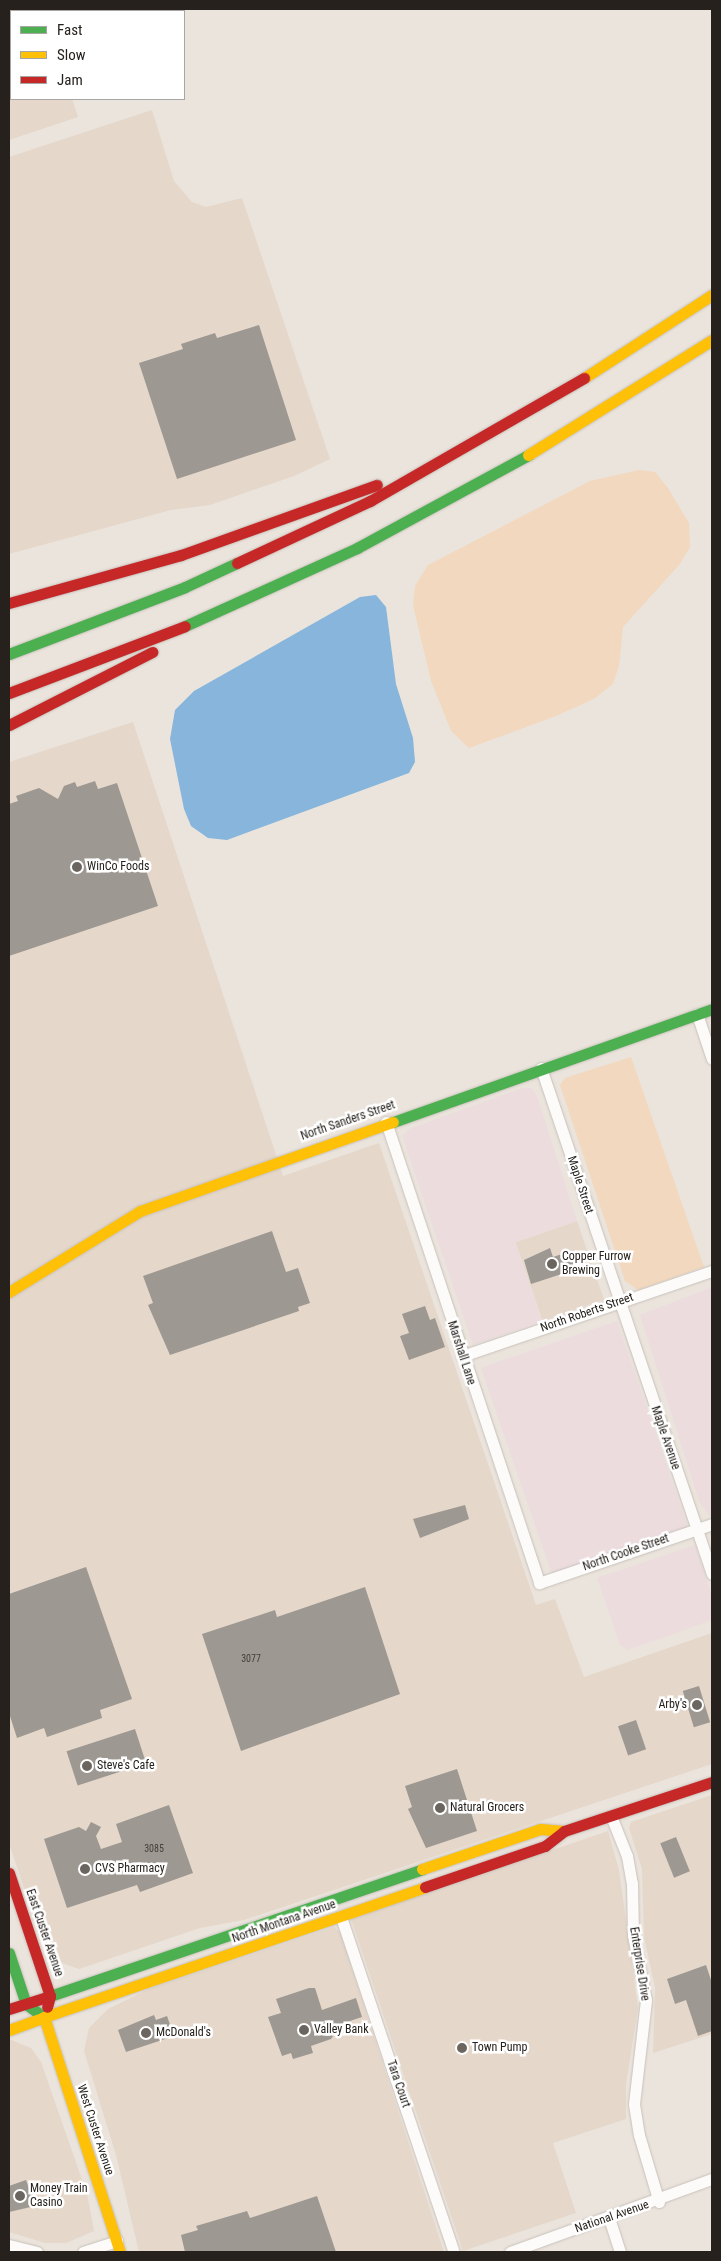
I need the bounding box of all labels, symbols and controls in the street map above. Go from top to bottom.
legend [10,10,185,100]
text: Fast [57,21,82,39]
text: Slow [57,46,86,64]
text: Jam [57,71,83,89]
place label: WinCo Foods [87,860,149,874]
marker: WinCo Foods [71,861,83,873]
street label: North Sanders Street [299,1098,397,1144]
street label: Maple Street [564,1154,596,1216]
place label: Copper Furrow Brewing [562,1250,631,1278]
marker: Copper Furrow Brewing [546,1258,558,1270]
street label: North Roberts Street [539,1290,635,1336]
street label: Marshall Lane [444,1319,478,1387]
street label: Maple Avenue [647,1404,683,1472]
street label: North Cooke Street [581,1532,671,1574]
house number: 3077 [241,1653,261,1665]
place label: Arby's [658,1698,687,1712]
marker: Arby's [691,1699,703,1711]
place label: Steve's Cafe [97,1759,155,1773]
marker: Steve's Cafe [81,1760,93,1772]
place label: Natural Grocers [450,1801,524,1815]
marker: Natural Grocers [434,1802,446,1814]
house number: 3085 [144,1843,164,1855]
place label: CVS Pharmacy [95,1862,165,1876]
marker: CVS Pharmacy [79,1863,91,1875]
street label: East Custer Avenue [22,1887,66,1979]
street label: North Montana Avenue [230,1898,338,1946]
street label: Enterprise Drive [626,1926,652,2002]
place label: Valley Bank [314,2023,369,2037]
marker: Valley Bank [298,2024,310,2036]
place label: McDonald's [156,2026,211,2040]
marker: McDonald's [140,2027,152,2039]
place label: Town Pump [472,2041,527,2055]
marker: Town Pump [456,2042,468,2054]
street label: Tara Court [383,2058,413,2110]
street label: West Custer Avenue [74,2083,116,2177]
place label: Money Train Casino [30,2182,88,2210]
marker: Money Train Casino [14,2190,26,2202]
street label: National Avenue [573,2198,651,2236]

